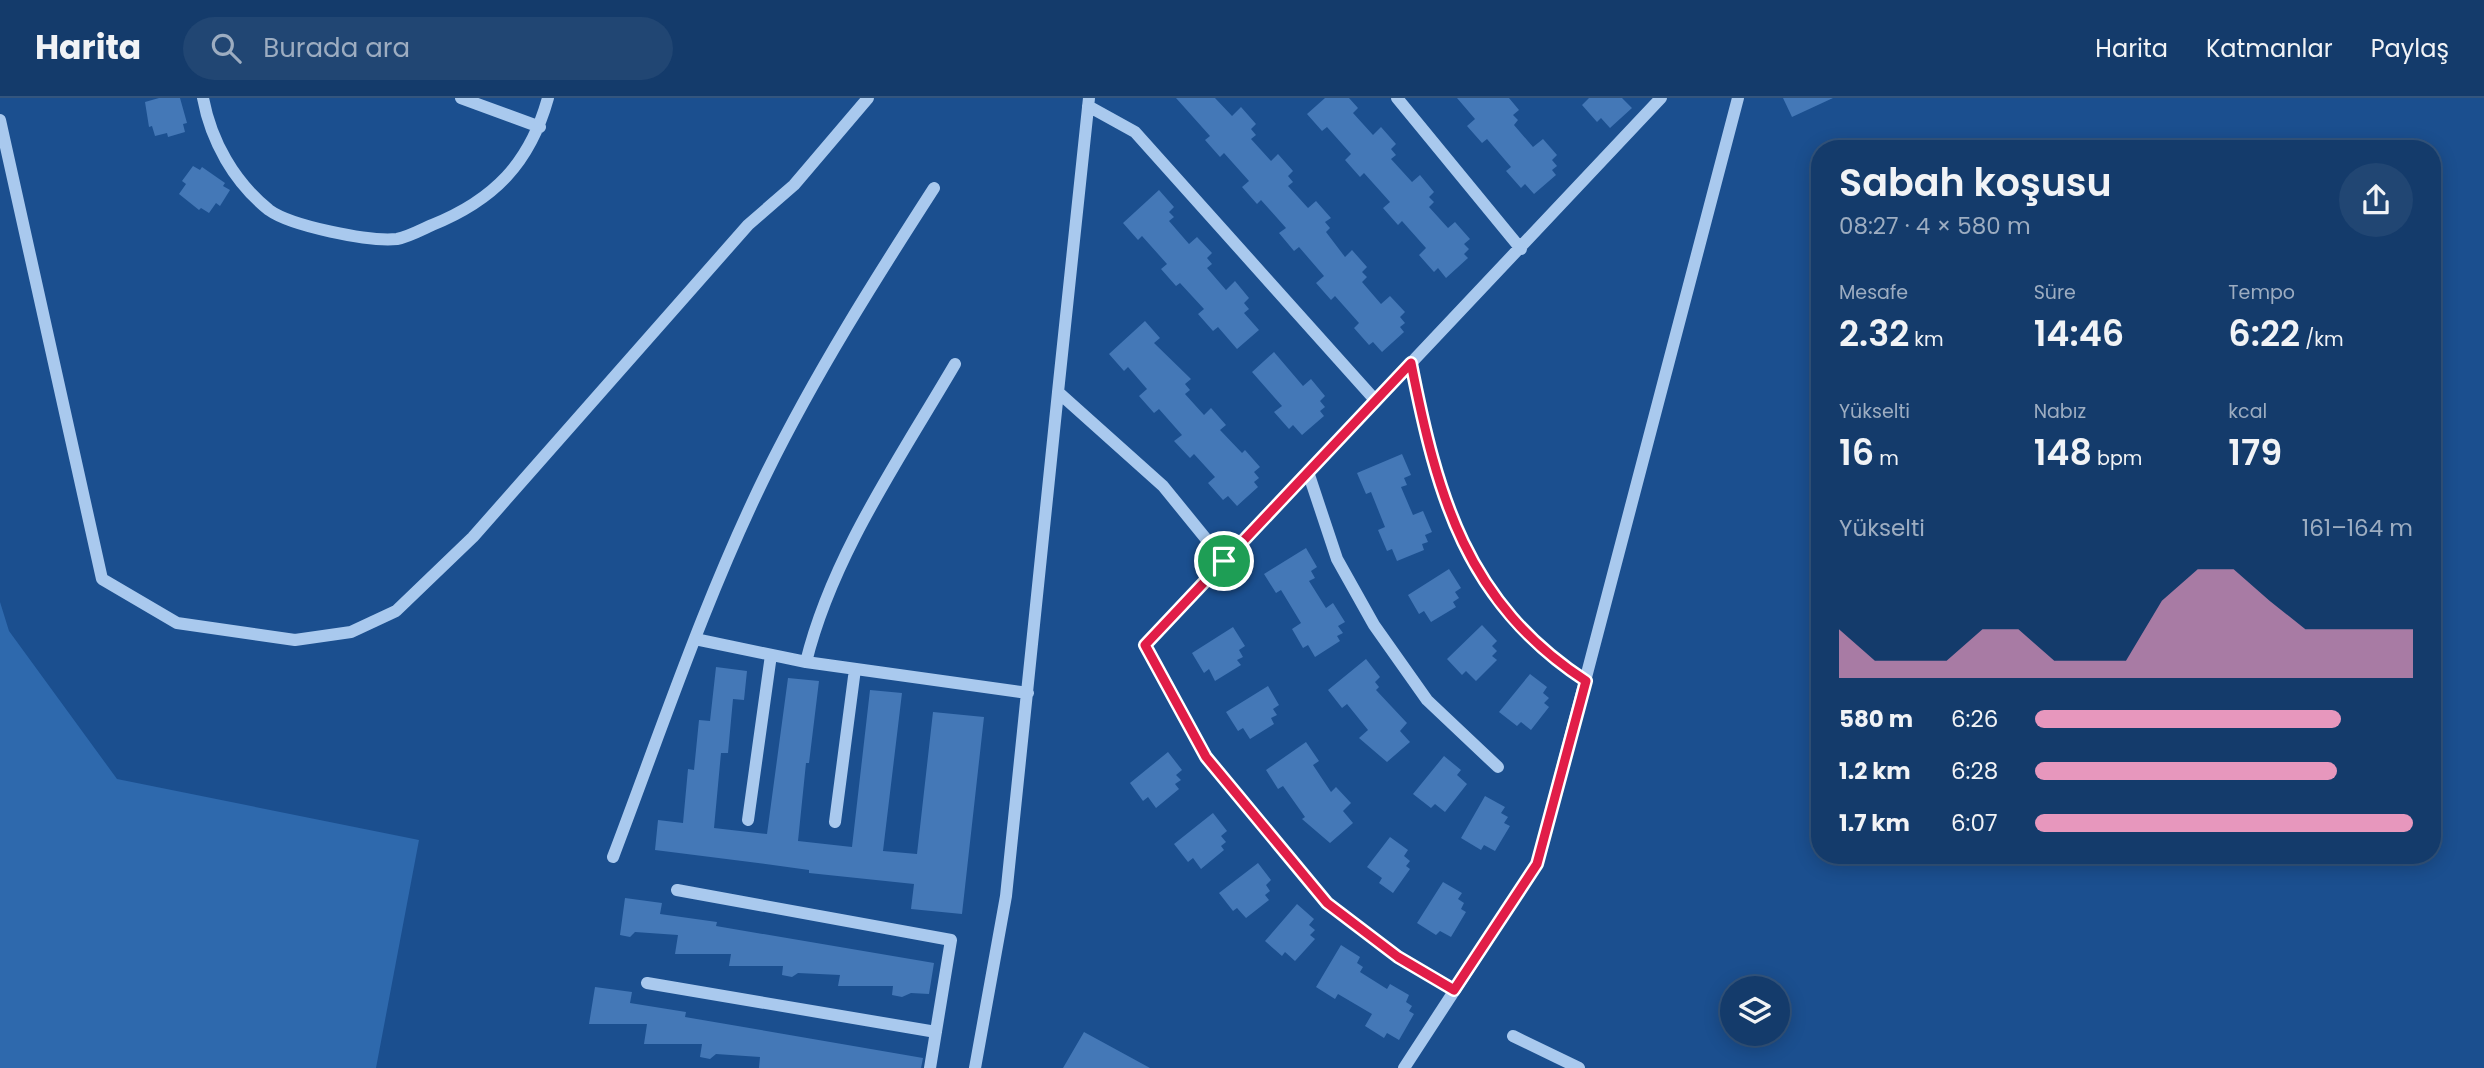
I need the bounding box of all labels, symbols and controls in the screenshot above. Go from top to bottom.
search box [183,17,673,80]
text: Harita [35,24,141,71]
icon: search [207,29,245,67]
text: Burada ara [263,30,410,66]
text: Harita [2095,32,2168,65]
text: Katmanlar [2206,32,2333,65]
text: Paylaş [2371,32,2449,65]
text: Sabah koşusu [1839,156,2112,209]
button: share [2339,163,2413,237]
text: 08:27 · 4 × 580 m [1839,210,2031,242]
text: Mesafe [1839,279,1908,306]
text: Süre [2034,279,2076,306]
text: Tempo [2228,279,2295,306]
text: 2.32 [1839,309,1909,358]
text: 14:46 [2034,309,2124,358]
text: 6:22 [2228,309,2300,358]
text: km [1909,326,1944,353]
text: /km [2300,326,2344,353]
text: Yükselti [1839,398,1910,425]
text: Nabız [2034,398,2086,425]
text: kcal [2228,398,2267,425]
text: 16 [1839,428,1874,477]
text: 148 [2034,428,2092,477]
text: 179 [2228,428,2282,477]
text: m [1874,445,1899,472]
text: bpm [2092,445,2142,472]
text: Yükselti [1839,512,1925,544]
text: 161–164 m [2302,512,2413,544]
pin [1194,531,1254,591]
icon: arrive [1205,542,1243,580]
text: 580 m [1839,703,1913,735]
text: 6:26 [1951,703,1998,735]
text: 1.2 km [1839,755,1911,787]
text: 6:28 [1951,755,1998,787]
text: 1.7 km [1839,807,1910,839]
text: 6:07 [1951,807,1998,839]
map controls [1720,976,1790,1046]
button: layers [1720,976,1790,1046]

